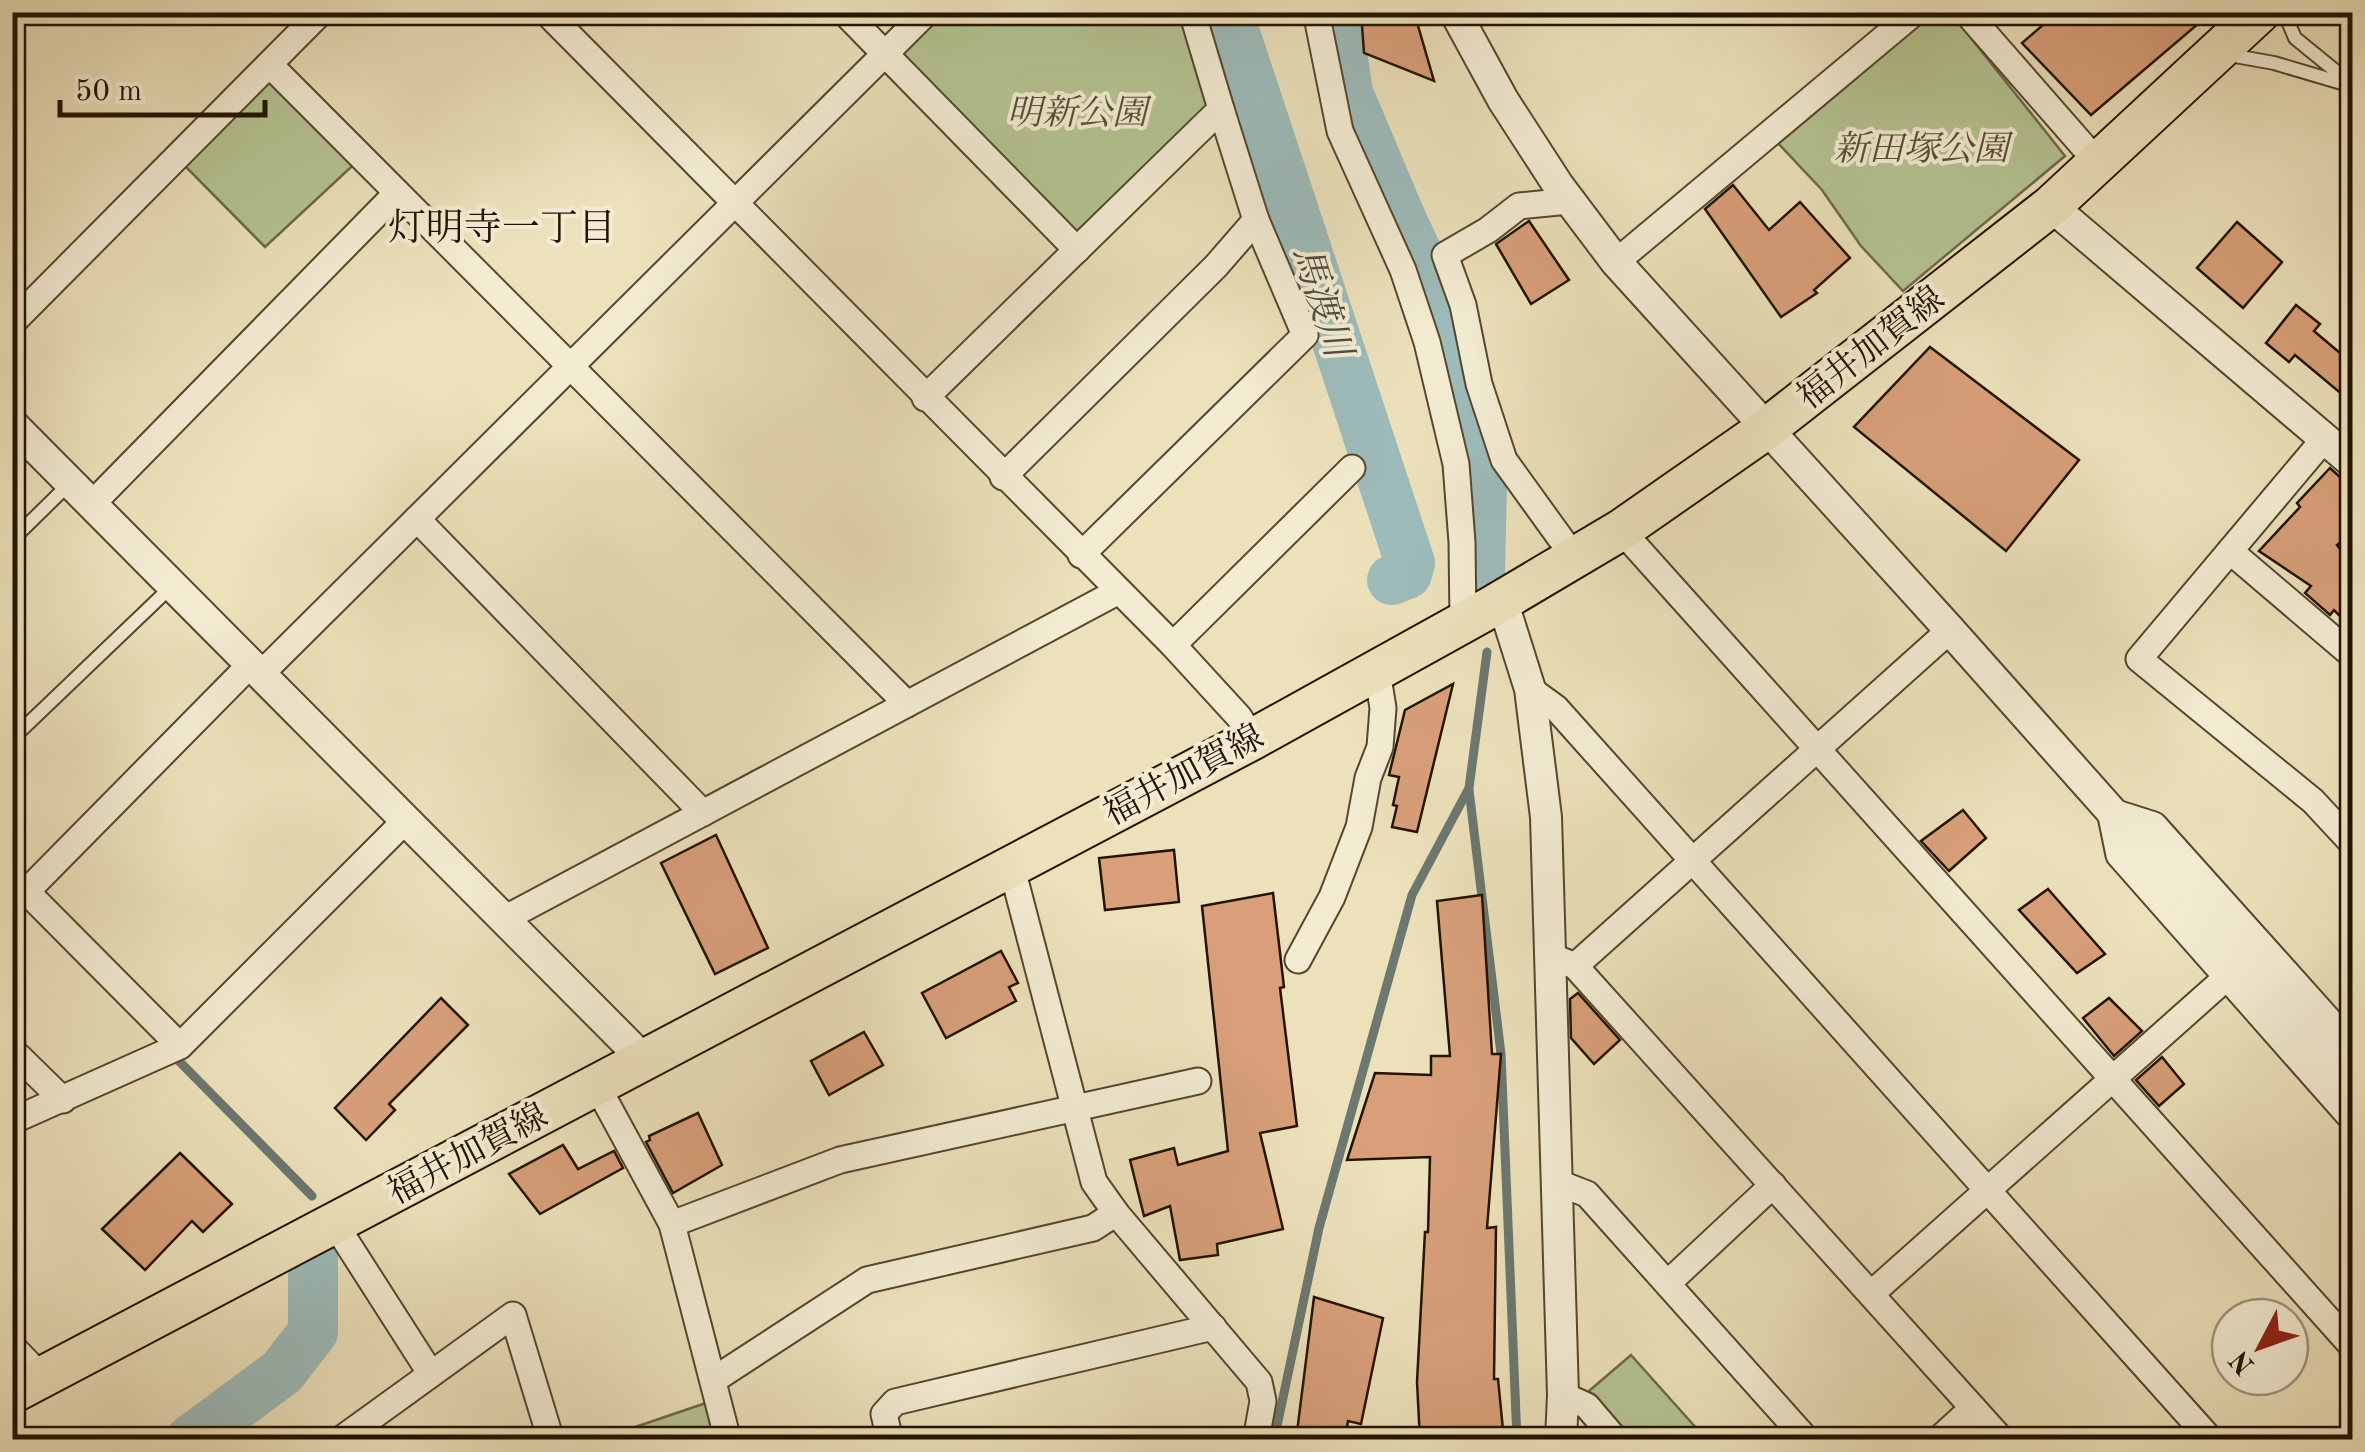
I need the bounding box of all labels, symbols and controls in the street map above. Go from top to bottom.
scale bar [60,55,265,117]
text: 50 m [75,77,142,107]
park label: 明新公園 [1007,94,1152,132]
park label: 新田塚公園 [1833,130,2013,168]
district label: 灯明寺一丁目 [388,208,616,249]
water label: 馬渡川 [1284,241,1360,366]
street label: 福井加賀線 [1790,279,1951,417]
street label: 福井加賀線 [1097,717,1270,833]
street label: 福井加賀線 [381,1096,554,1212]
north arrow [2210,1297,2310,1397]
text: N [2225,1344,2261,1379]

